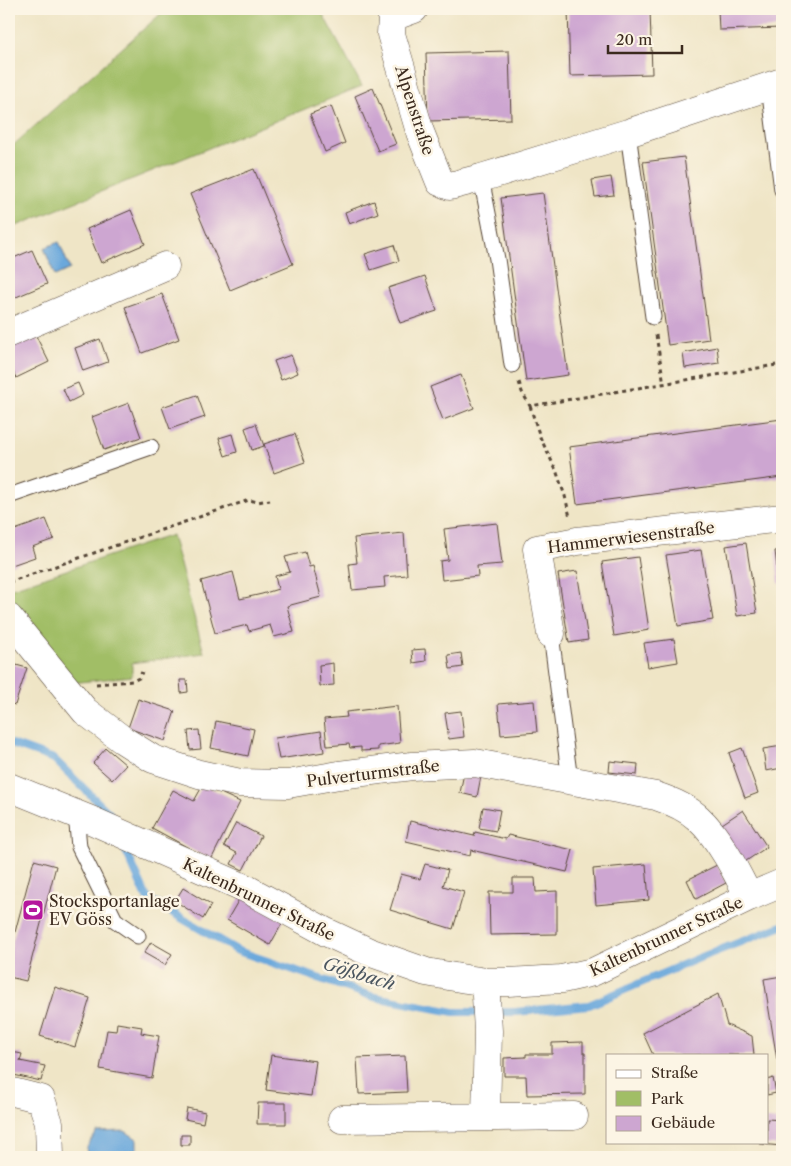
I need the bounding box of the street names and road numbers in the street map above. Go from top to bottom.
street label: Alpenstraße [391,62,439,157]
street label: Hammerwiesenstraße [546,517,716,557]
street label: Pulverturmstraße [305,755,441,791]
street label: Kaltenbrunner Straße [180,853,338,945]
street label: Kaltenbrunner Straße [586,892,746,980]

